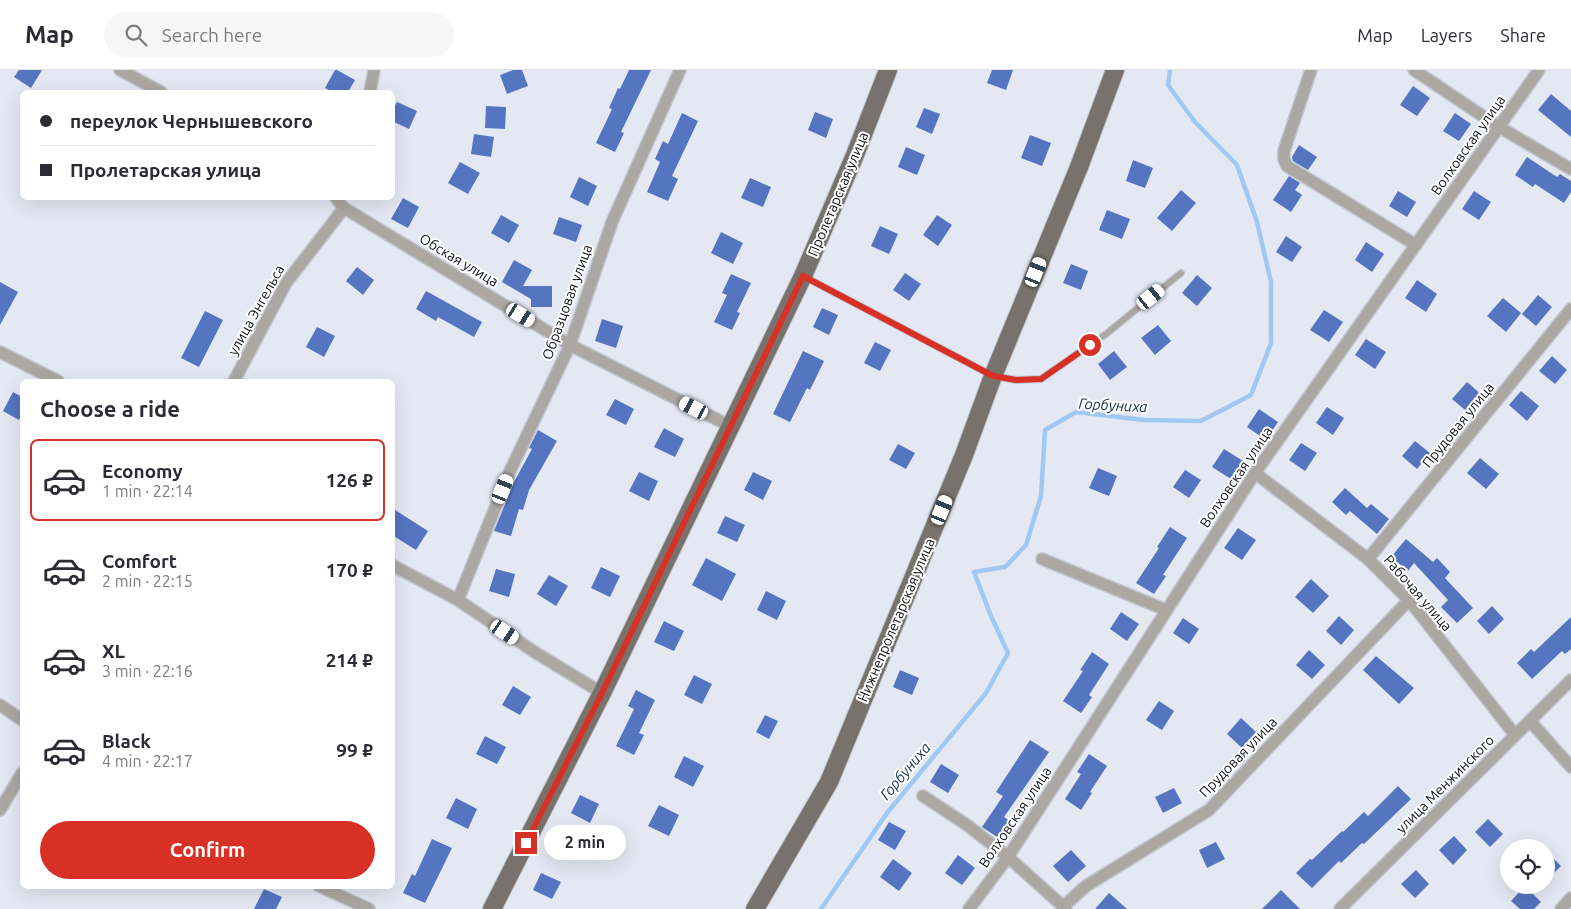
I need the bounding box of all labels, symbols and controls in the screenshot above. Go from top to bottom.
search box [104,12,454,57]
text: Map [25,21,74,48]
icon: search [122,21,150,49]
text: Search here [162,24,262,46]
text: Map [1357,25,1393,45]
text: Layers [1421,25,1472,45]
text: Share [1500,25,1546,45]
street label: Волховская улица [1428,92,1508,198]
text: переулок Чернышевского [70,110,313,132]
street label: Пролетарская улица [805,129,871,259]
text: Пролетарская улица [70,159,261,181]
street label: Обская улица [417,230,501,290]
street label: Образцовая улица [539,242,595,362]
car [1023,255,1048,289]
street label: улица Энгельса [225,262,287,358]
car [1134,282,1167,312]
car [504,301,537,329]
route start [1079,334,1101,356]
street label: Прудовая улица [1419,379,1497,471]
car [677,395,710,421]
water label: Горбуниха [1078,395,1148,415]
text: Choose a ride [40,396,180,421]
street label: Волховская улица [1196,424,1276,530]
icon: car [42,458,87,503]
text: Economy [102,460,183,482]
text: 126 ₽ [326,469,373,491]
car [490,472,515,506]
text: 1 min · 22:14 [102,482,193,500]
car [929,493,954,527]
street label: Нижнепролетарская улица [854,536,938,704]
icon: car [42,548,87,593]
text: Comfort [102,550,177,572]
street label: Рабочая улица [1381,552,1455,634]
text: 170 ₽ [326,559,373,581]
text: 2 min · 22:15 [102,572,193,590]
car [488,617,521,647]
icon: car [42,638,87,683]
text: XL [102,640,125,662]
text: 214 ₽ [326,649,373,671]
text: 3 min · 22:16 [102,662,193,680]
street label: Прудовая улица [1196,714,1280,800]
icon: car [42,728,87,773]
text: Black [102,730,151,752]
street label: улица Менжинского [1393,732,1497,836]
text: 99 ₽ [336,739,373,761]
water label: Горбуниха [876,739,934,803]
text: 4 min · 22:17 [102,752,193,770]
street label: Волховская улица [975,764,1055,870]
button: Confirm [40,821,375,879]
callout: 2 min [544,826,626,860]
route end [515,832,537,854]
text: 2 min [565,833,605,851]
map controls [1500,839,1555,894]
button: locate [1500,839,1555,894]

